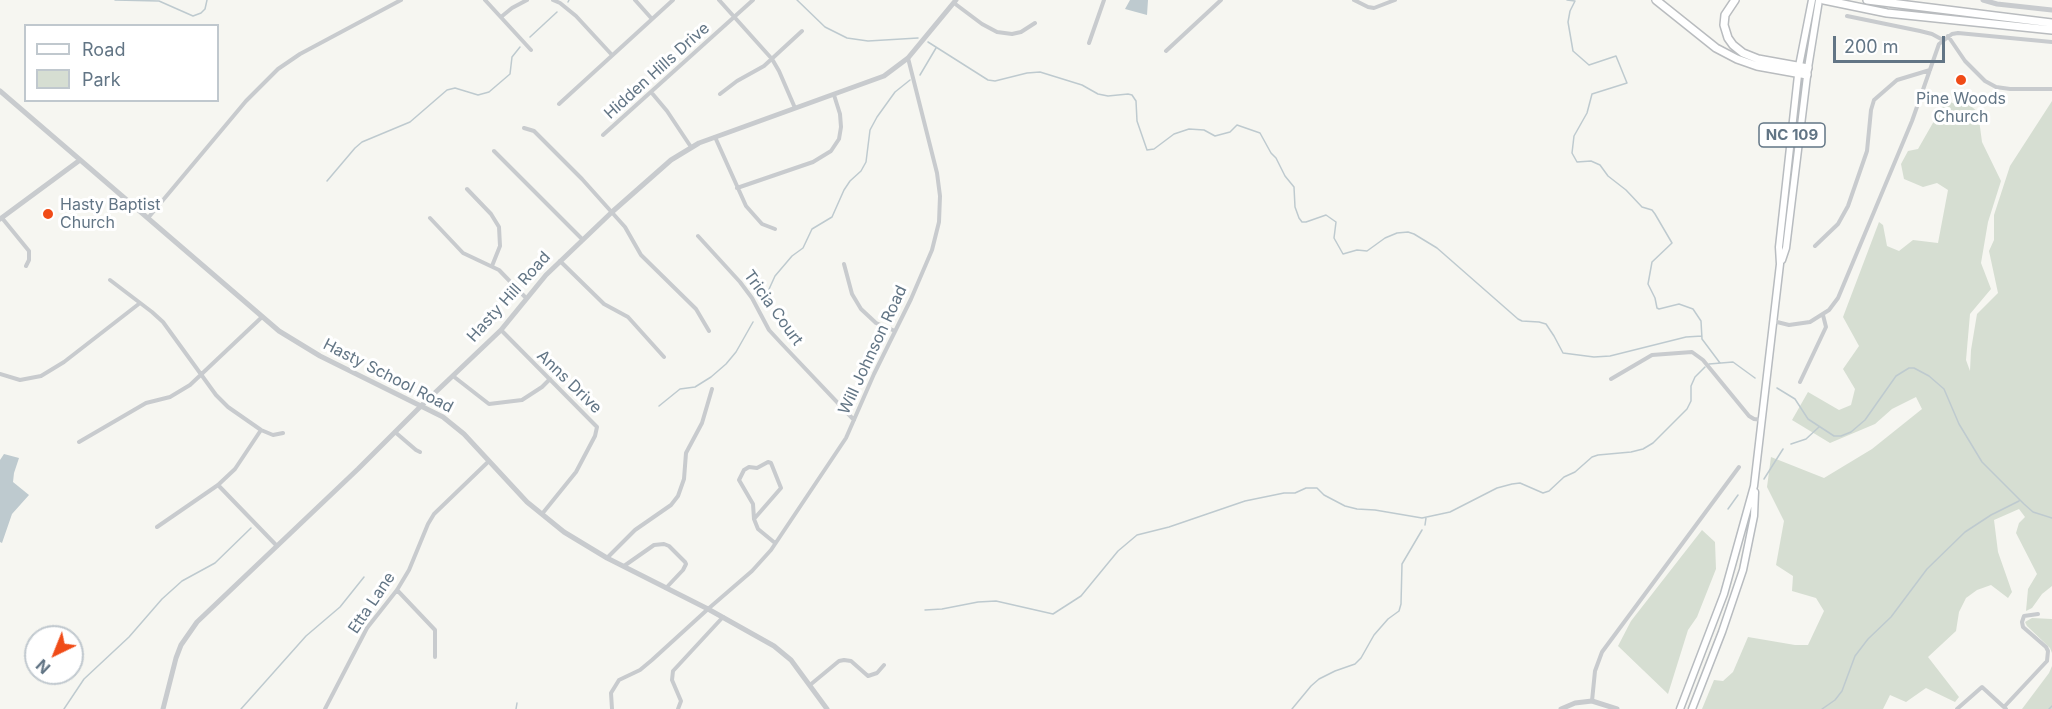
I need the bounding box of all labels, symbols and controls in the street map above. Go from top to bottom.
street label: Hidden Hills Drive [600,19,714,123]
legend [24,24,219,102]
scale bar [1836,24,1948,62]
text: 200 m [1844,36,1899,57]
text: Road [82,39,125,60]
text: Park [82,69,121,90]
marker: Pine Woods Church [1954,73,1968,87]
place label: Pine Woods Church [1916,89,2006,127]
road number: NC 109 [1759,123,1825,147]
place label: Hasty Baptist Church [60,195,160,233]
marker: Hasty Baptist Church [41,207,55,221]
street label: Hasty Hill Road [463,248,555,346]
street label: Tricia Court [739,267,807,349]
street label: Will Johnson Road [835,282,911,418]
street label: Hasty School Road [320,335,456,417]
street label: Anns Drive [533,346,605,418]
street label: Etta Lane [344,569,400,637]
north arrow [24,625,84,685]
text: N [32,655,54,678]

